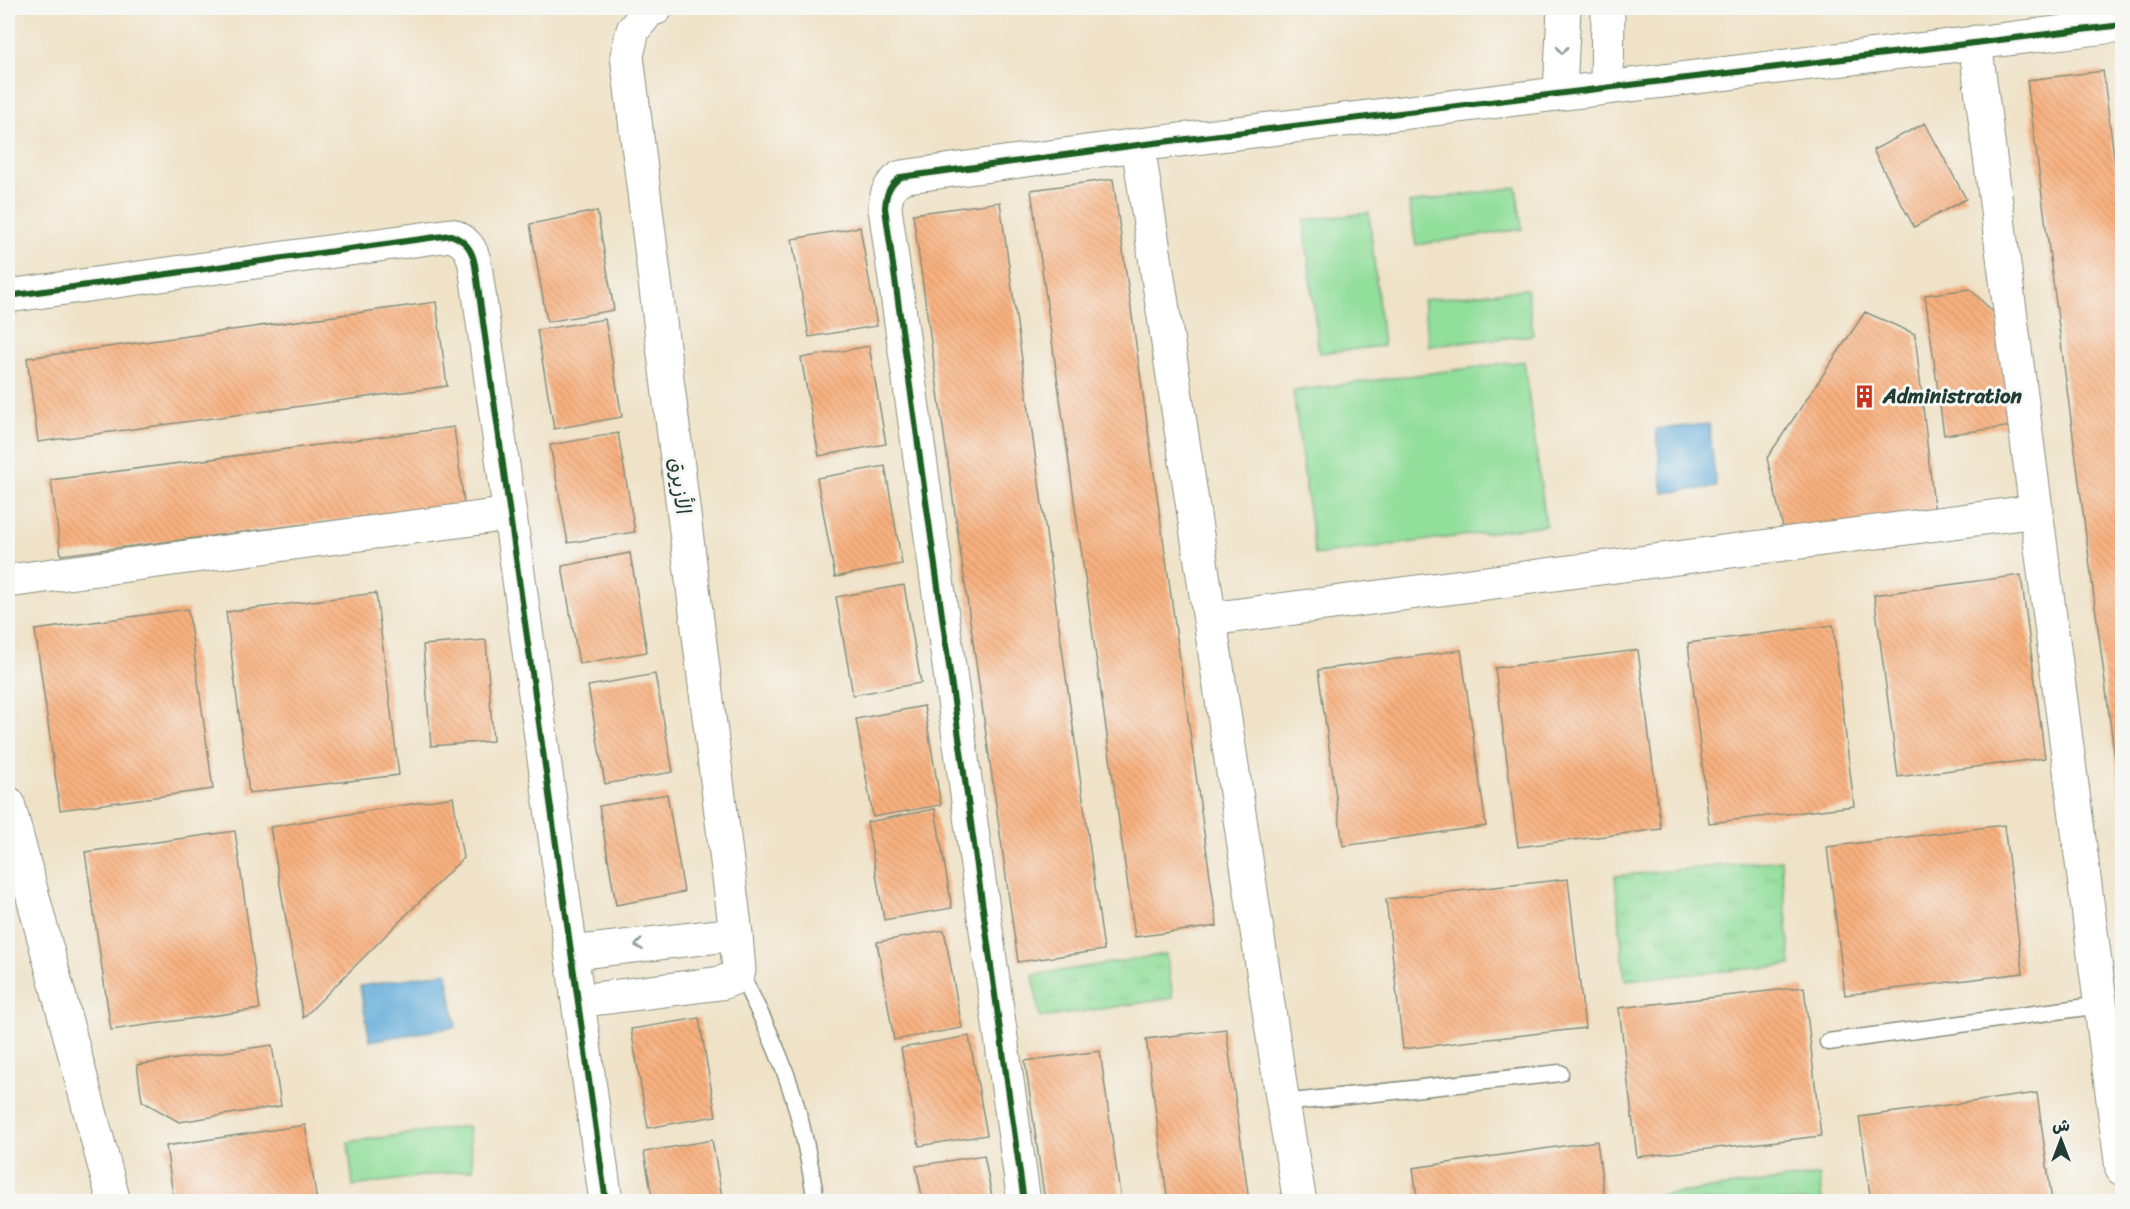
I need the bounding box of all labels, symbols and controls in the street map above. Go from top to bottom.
one-way arrow [1555,46,1568,55]
place label: Administration [1882,377,2023,415]
building icon: Administration [1852,383,1878,409]
street label: الأزيرق [658,455,702,517]
one-way arrow [634,939,643,951]
north arrow [2031,1110,2091,1170]
text: ش [2052,1111,2070,1140]

